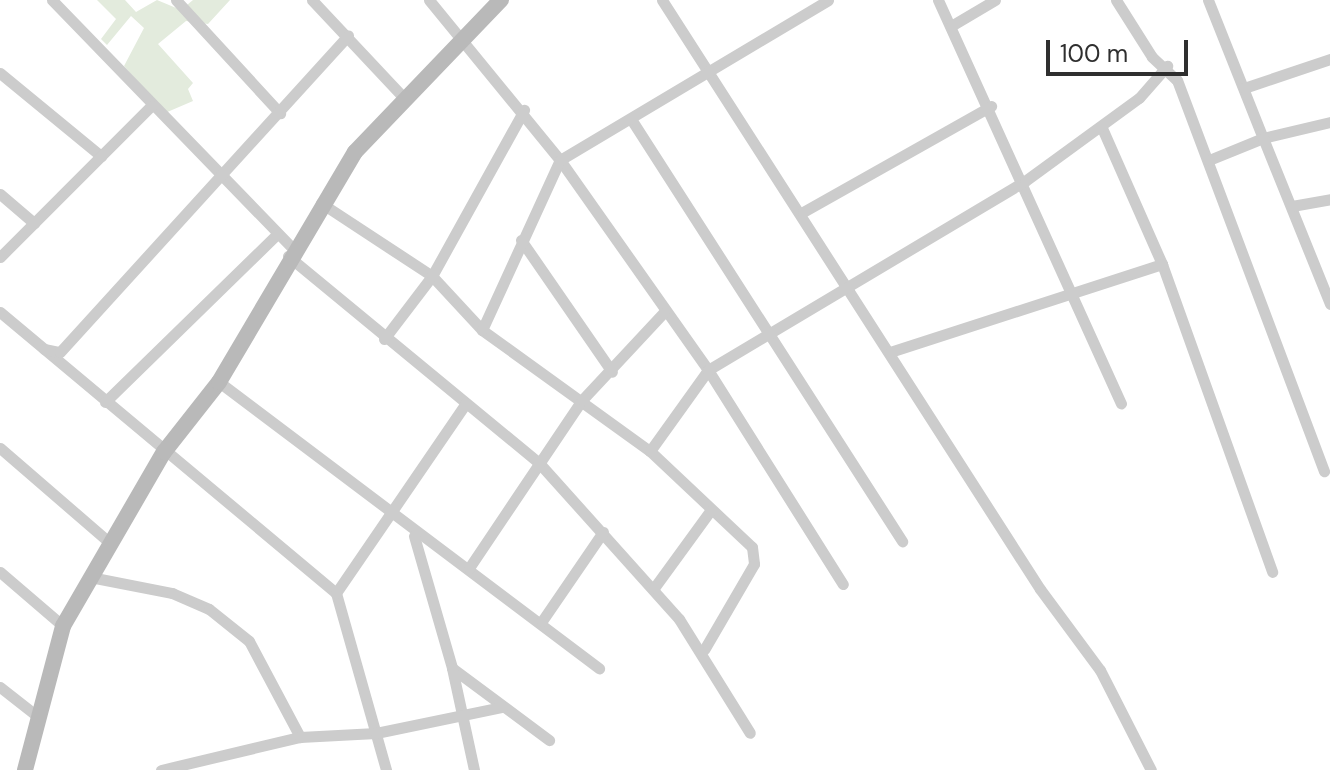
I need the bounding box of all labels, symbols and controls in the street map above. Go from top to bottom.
scale bar [1050,24,1192,74]
text: 100 m [1060,38,1128,69]

